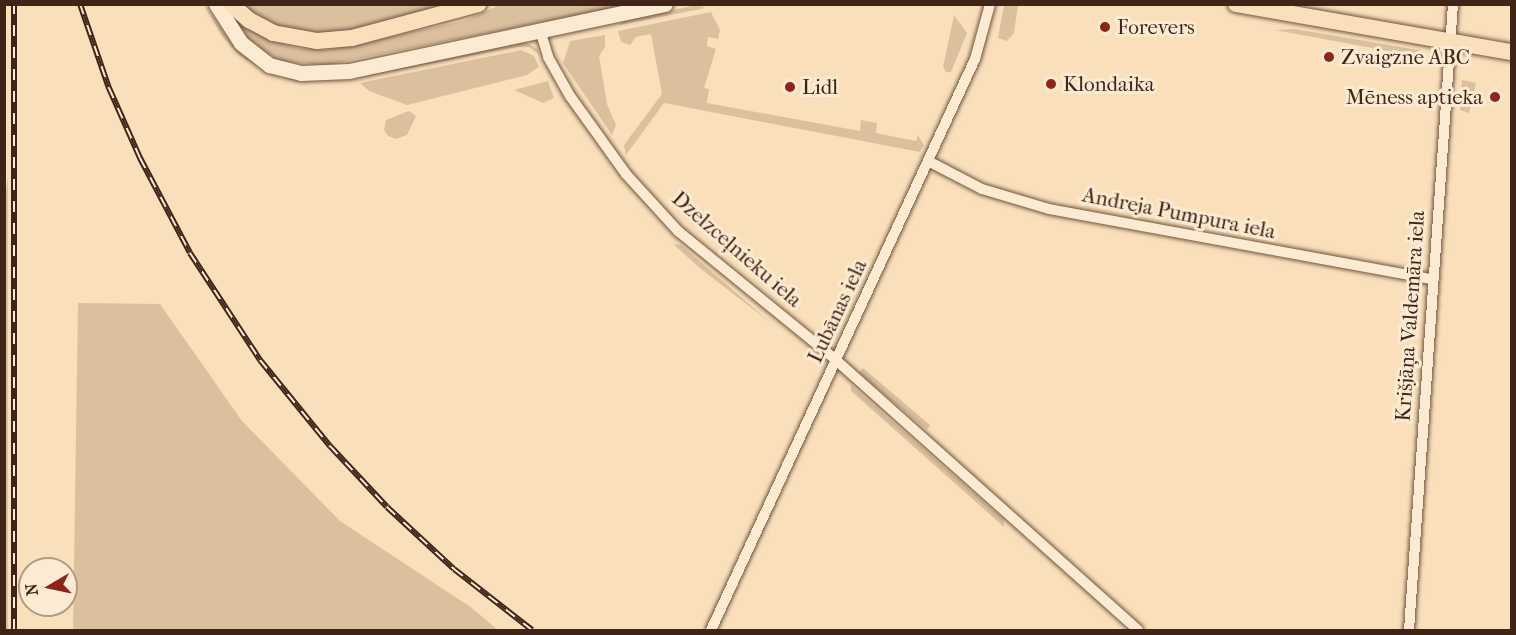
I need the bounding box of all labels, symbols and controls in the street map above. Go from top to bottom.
place label: Forevers [1117,14,1195,40]
marker: Forevers [1098,20,1112,34]
place label: Zvaigzne ABC [1341,44,1470,70]
marker: Zvaigzne ABC [1322,50,1336,64]
place label: Klondaika [1063,71,1154,97]
place label: Lidl [802,74,838,100]
marker: Klondaika [1044,77,1058,91]
marker: Lidl [783,80,797,94]
place label: Mēness aptieka [1346,84,1483,110]
marker: Mēness aptieka [1488,90,1502,104]
street label: Andreja Pumpura iela [1080,182,1278,244]
street label: Dzelzceļnieku iela [667,186,807,312]
street label: Krišjāņa Valdemāra iela [1390,210,1430,422]
street label: Lubānas iela [802,255,872,367]
north arrow [18,557,78,617]
text: N [21,582,42,597]

